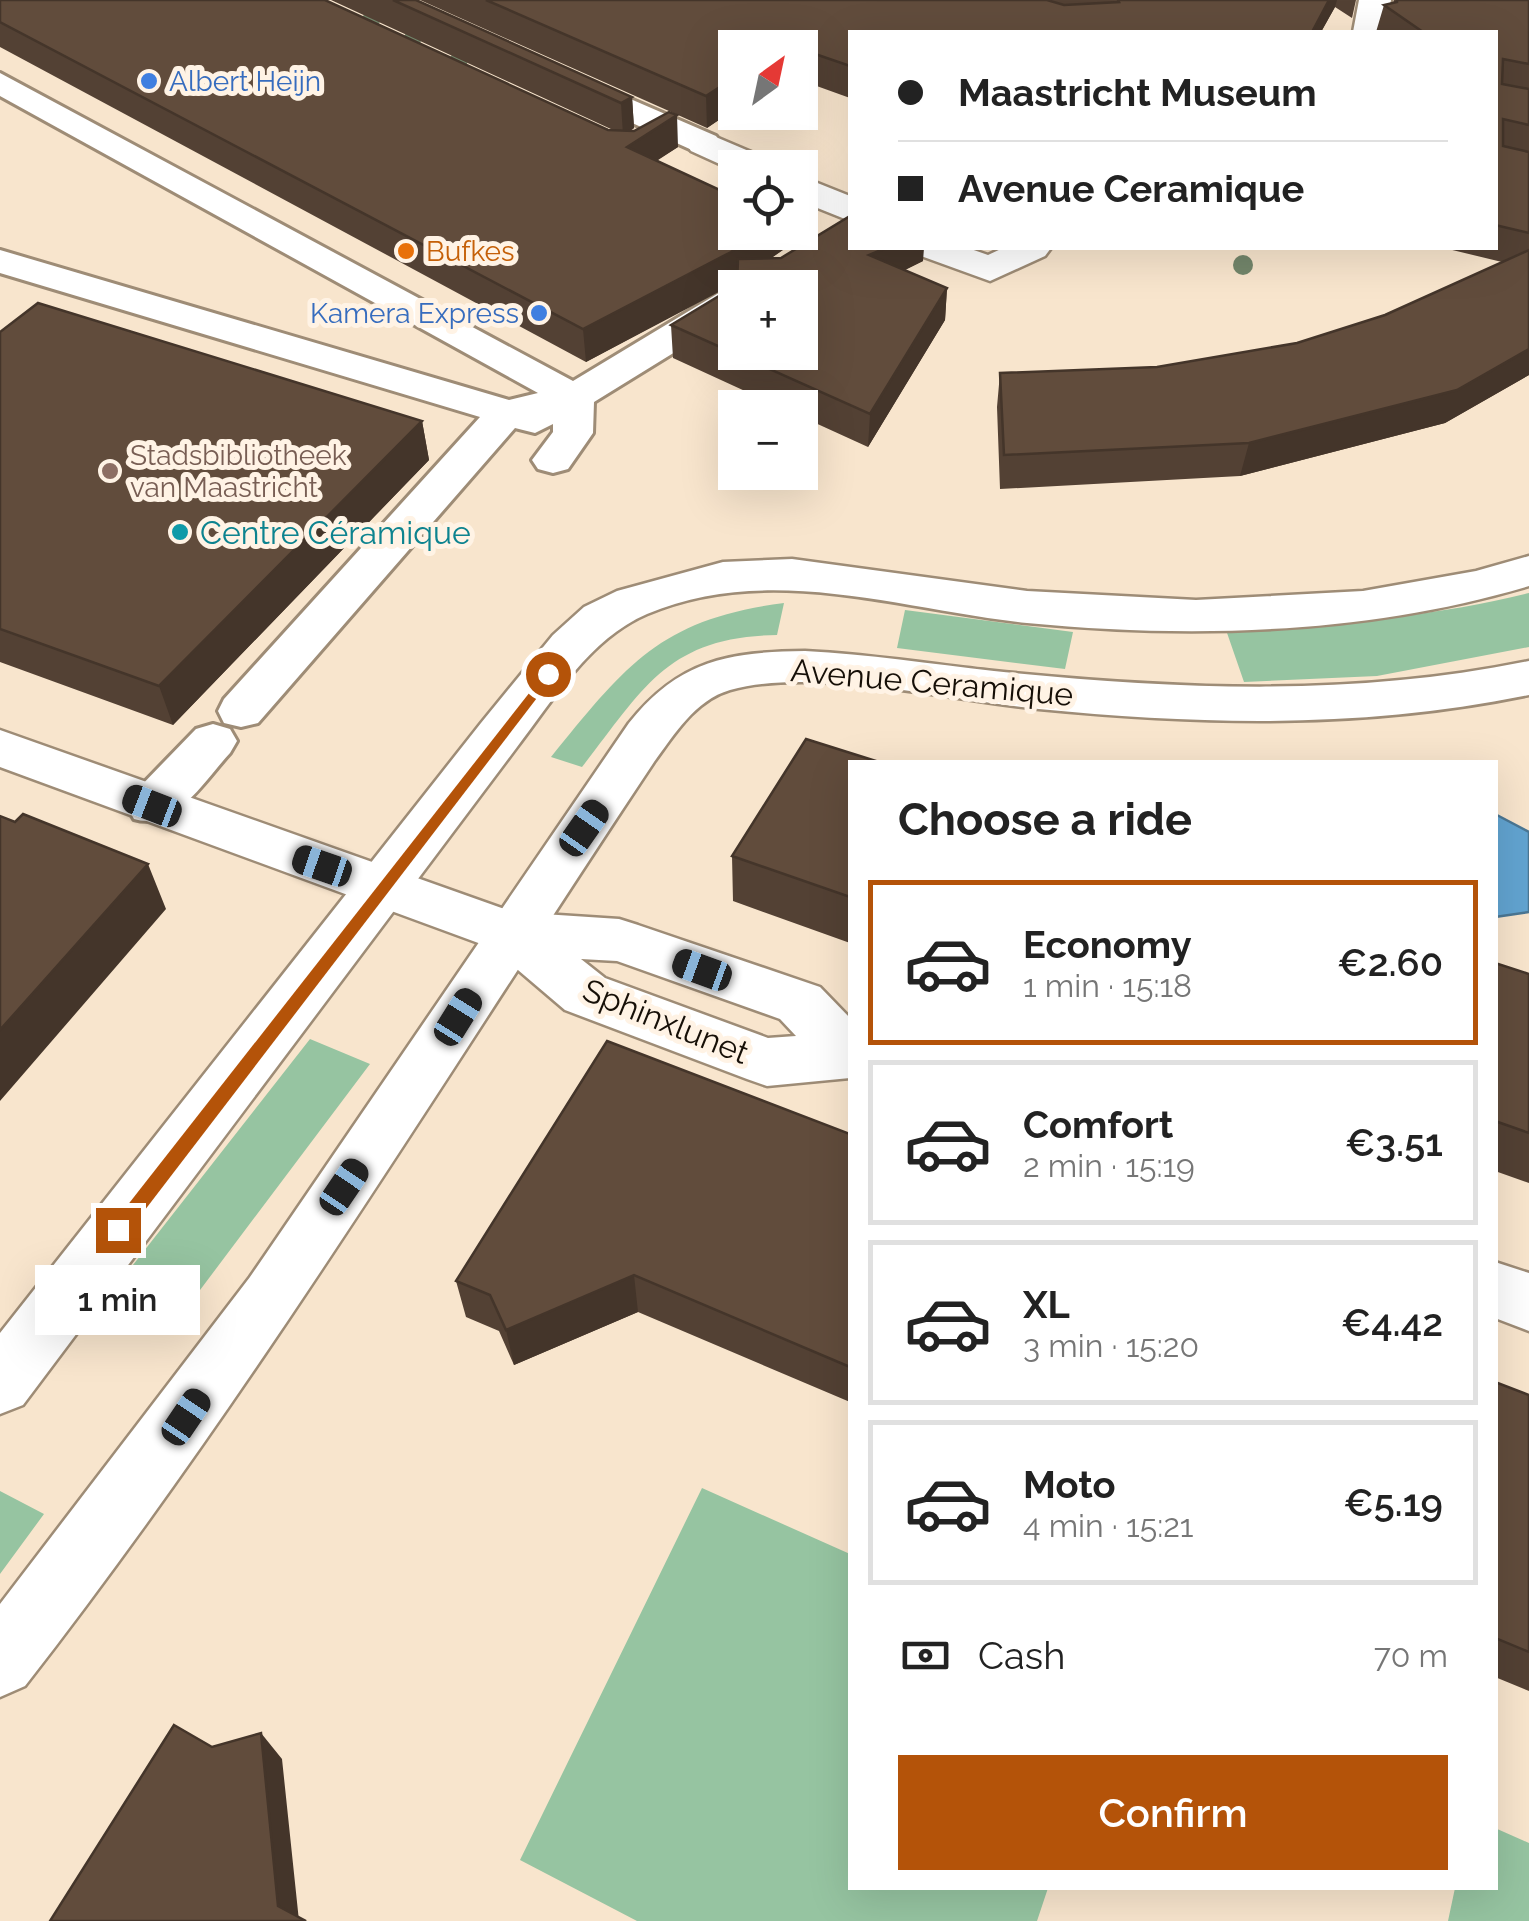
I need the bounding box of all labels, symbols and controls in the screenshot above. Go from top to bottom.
north arrow [718,30,818,130]
map controls [718,30,818,490]
place label: Albert Heijn [169,65,321,98]
marker: Albert Heijn [138,70,160,92]
text: Maastricht Museum [958,70,1317,115]
button: locate [718,150,818,250]
text: Avenue Ceramique [958,166,1304,211]
place label: Bufkes [426,235,515,268]
marker: Bufkes [395,240,417,262]
button: + [718,270,818,370]
place label: Kamera Express [310,297,519,330]
marker: Kamera Express [528,302,550,324]
button: − [718,390,818,490]
place label: Stadsbibliotheek van Maastricht [130,439,347,504]
marker: Stadsbibliotheek van Maastricht [99,460,121,482]
place label: Centre Céramique [200,514,471,551]
marker: Centre Céramique [169,521,191,543]
street label: Avenue Ceramique [789,651,1075,713]
route start [526,652,571,697]
car [119,781,185,831]
text: Choose a ride [898,793,1192,846]
car [555,795,613,861]
car [289,842,355,890]
icon: car [903,918,993,1008]
text: Economy [1023,922,1192,967]
text: €2.60 [1337,940,1443,985]
car [669,946,735,994]
text: 1 min · 15:18 [1023,967,1192,1004]
street label: Sphinxlunet [578,971,754,1071]
car [429,984,487,1050]
icon: car [903,1098,993,1188]
text: Comfort [1023,1102,1173,1147]
text: €3.51 [1345,1120,1443,1165]
text: 2 min · 15:19 [1023,1147,1195,1184]
car [315,1154,373,1220]
route end [96,1208,141,1253]
callout: 1 min [36,1265,200,1335]
icon: car [903,1278,993,1368]
text: 1 min [78,1281,157,1318]
text: XL [1023,1282,1070,1327]
text: €4.42 [1341,1300,1443,1345]
text: 3 min · 15:20 [1023,1327,1199,1364]
car [157,1384,215,1450]
icon: car [903,1458,993,1548]
text: Moto [1023,1462,1116,1507]
text: €5.19 [1343,1480,1443,1525]
text: 4 min · 15:21 [1023,1507,1194,1544]
icon: cash [898,1628,953,1683]
text: Cash [978,1633,1065,1678]
text: 70 m [1374,1637,1448,1674]
button: Confirm [898,1755,1448,1870]

